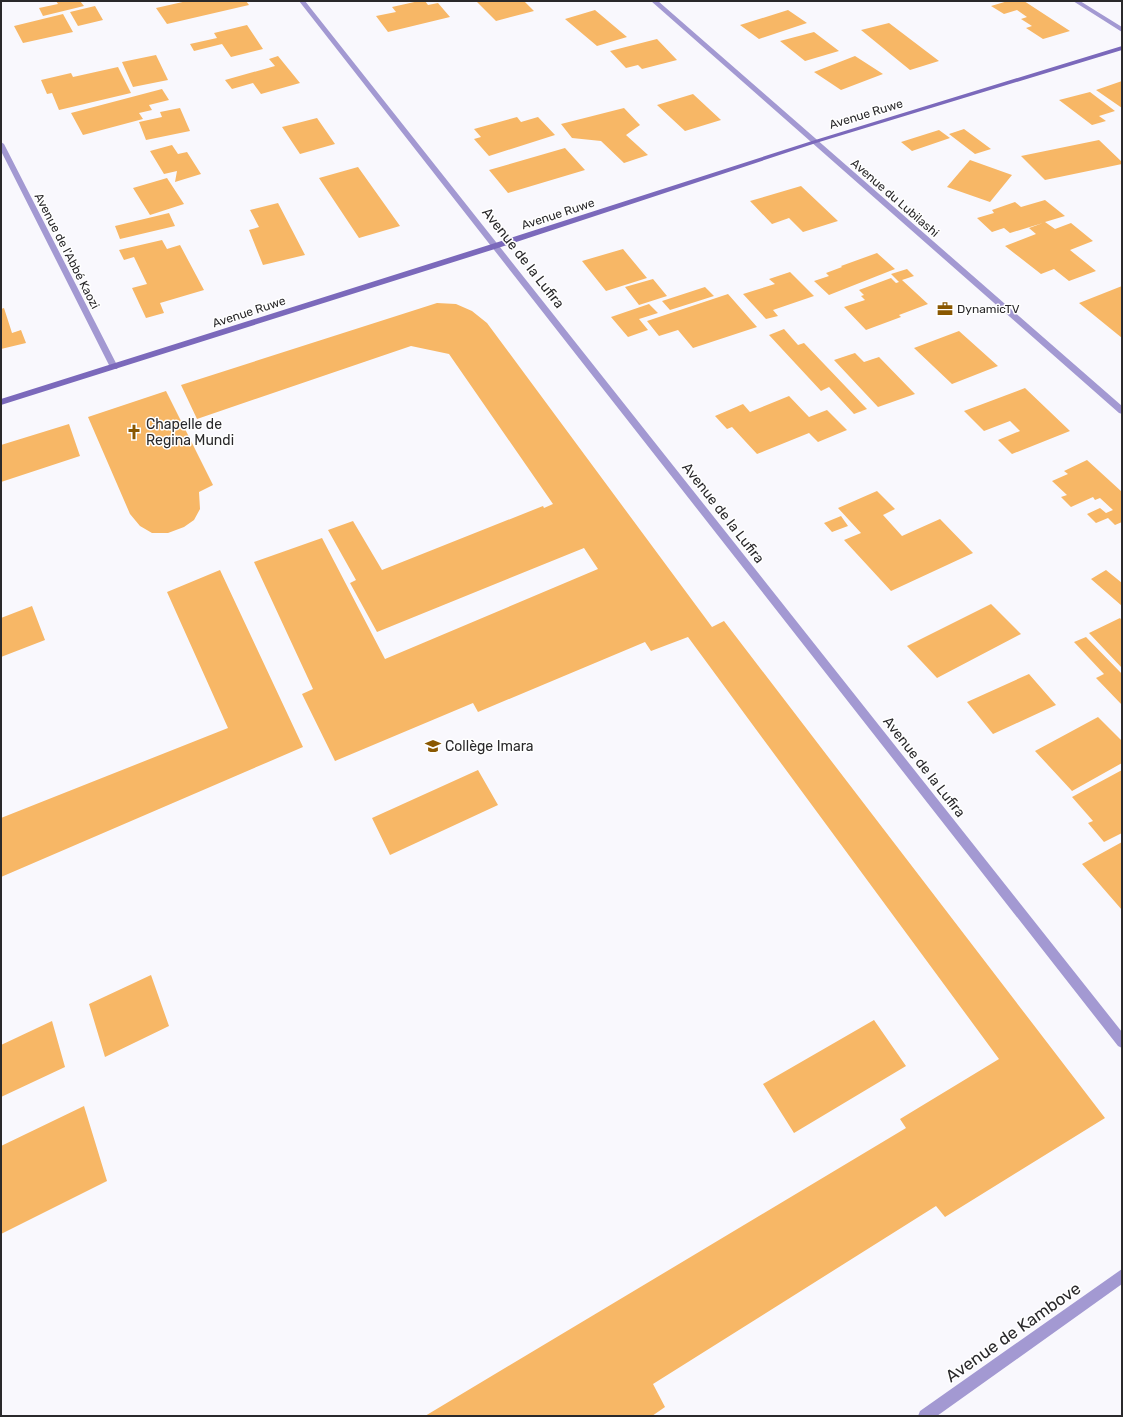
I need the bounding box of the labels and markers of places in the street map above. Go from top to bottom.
office icon: DynamicTV [936,300,954,318]
place label: DynamicTV [957,302,1020,316]
place label: Chapelle de Regina Mundi [146,416,234,449]
church icon: Chapelle de Regina Mundi [125,423,143,441]
school or university icon: Collège Imara [424,737,442,755]
place label: Collège Imara [445,738,534,755]

